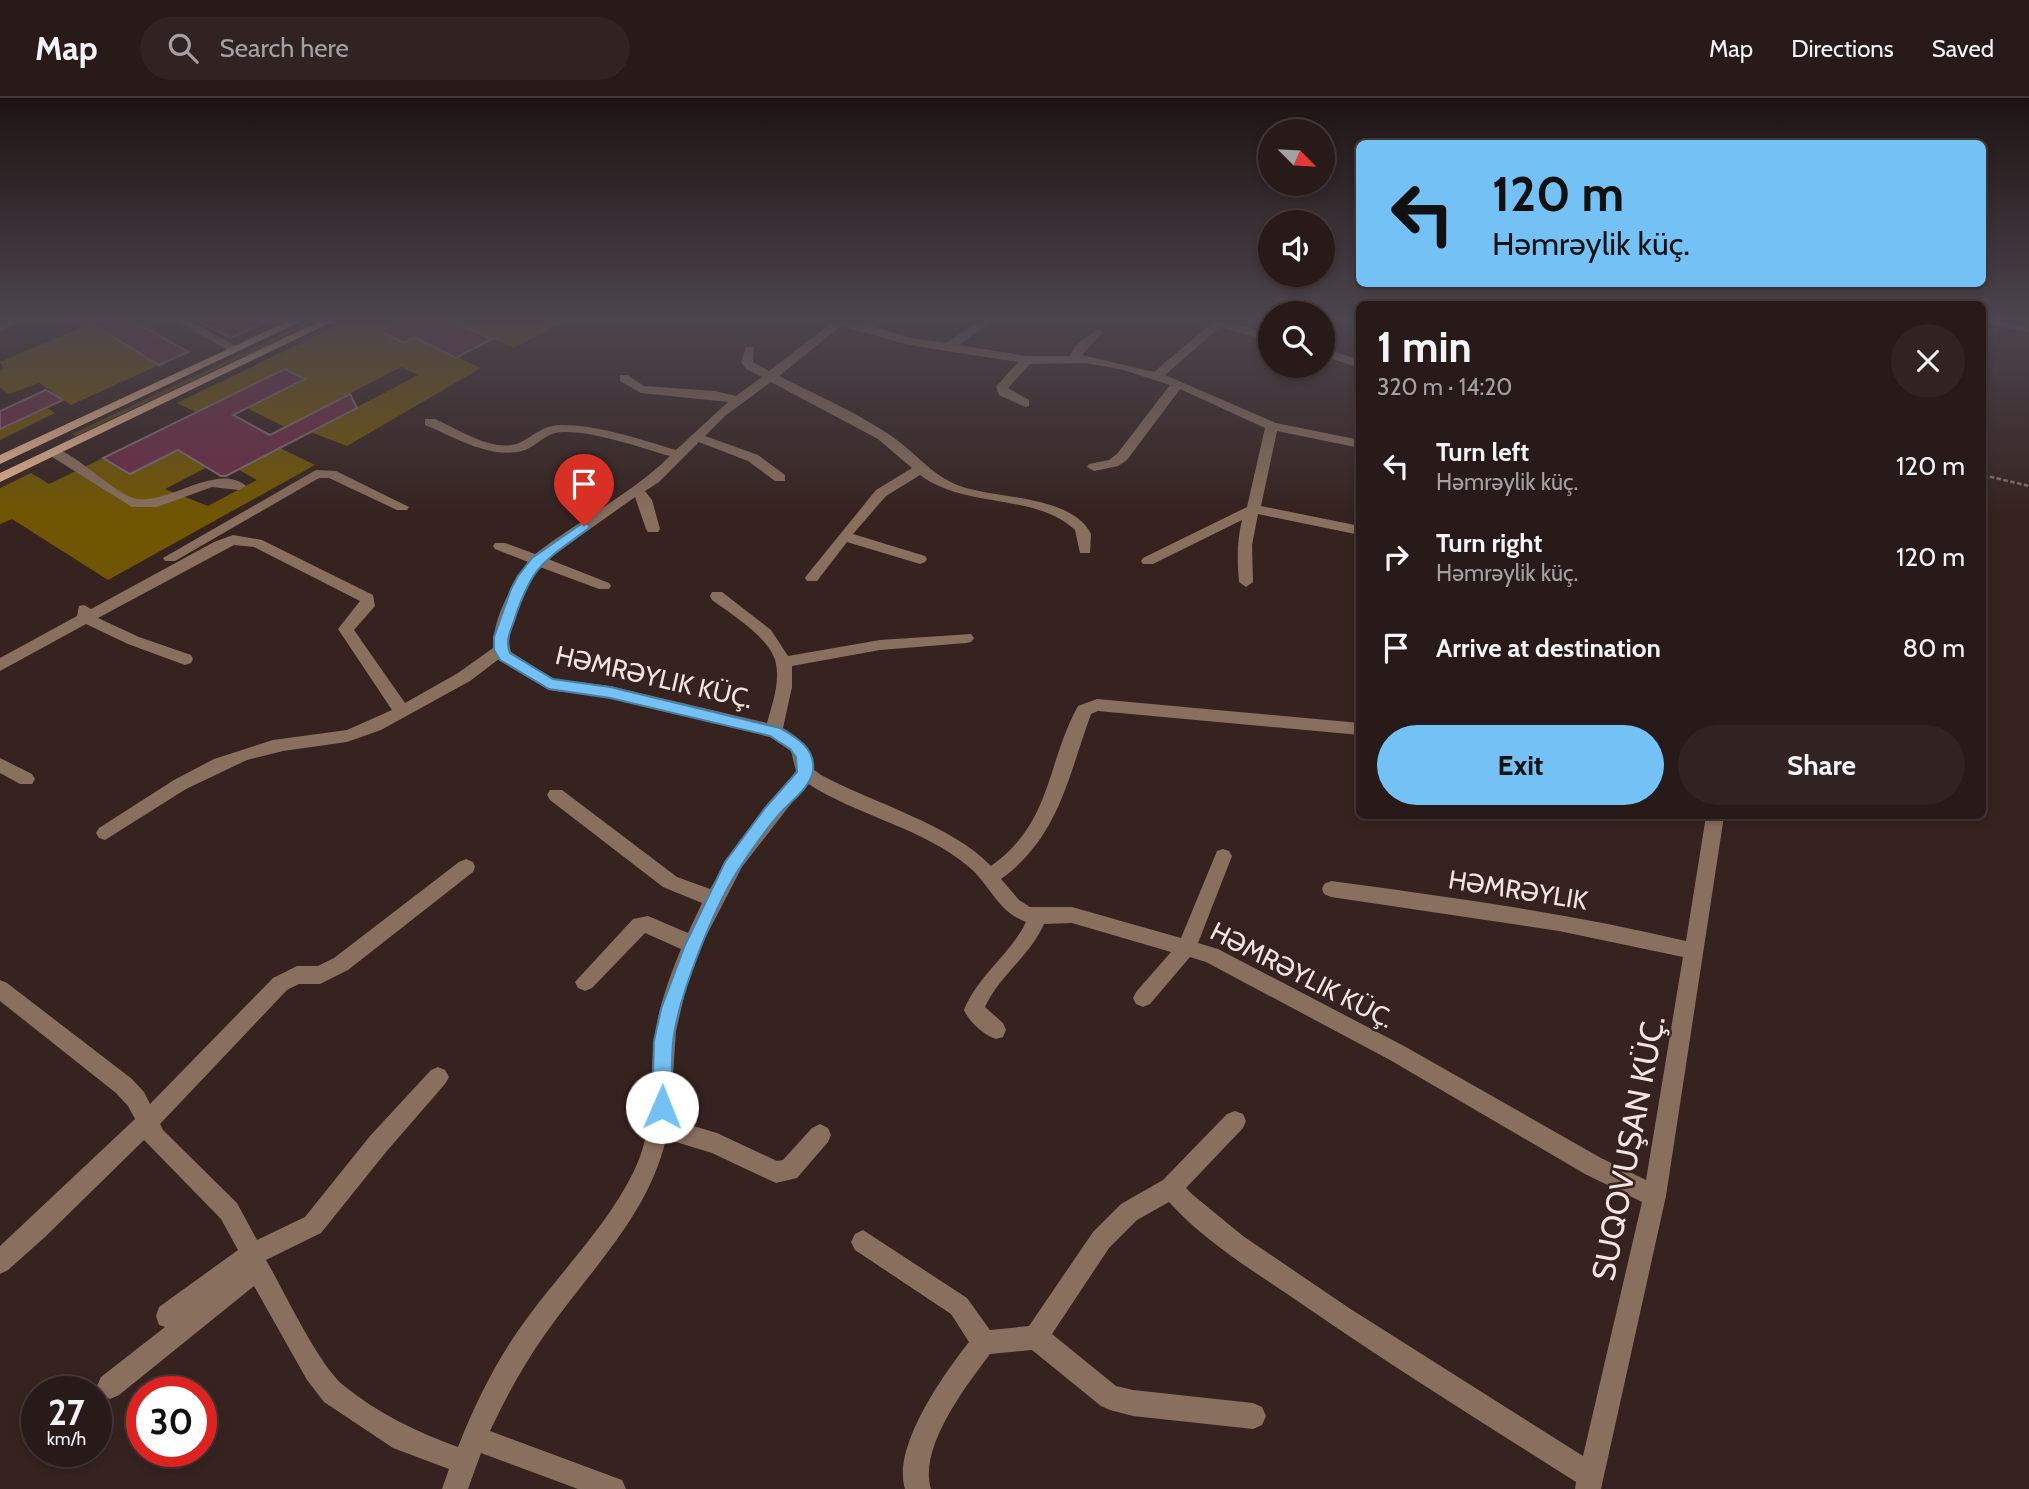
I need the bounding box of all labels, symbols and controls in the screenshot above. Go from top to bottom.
search box [140,17,630,80]
text: Map [35,28,98,68]
icon: search [164,29,202,67]
text: Search here [220,32,349,64]
text: Map [1709,34,1753,63]
text: Directions [1791,34,1894,63]
text: Saved [1932,34,1994,63]
north arrow [1258,119,1335,196]
map controls [1258,119,1335,378]
text: 120 m [1492,164,1624,223]
icon: left [1377,168,1468,259]
button: sound [1258,210,1335,287]
text: Həmrəylik küç. [1492,224,1690,263]
button: search [1258,301,1335,378]
text: 1 min [1377,321,1472,373]
button: close [1891,324,1965,398]
text: 320 m · 14:20 [1377,373,1512,401]
text: Turn left [1436,436,1529,468]
icon: left [1377,447,1415,485]
text: 120 m [1896,450,1965,482]
pin [554,454,614,526]
icon: arrive [565,465,603,503]
text: Həmrəylik küç. [1436,468,1578,496]
text: Turn right [1436,527,1542,559]
icon: right [1377,538,1415,576]
text: 120 m [1896,541,1965,573]
text: Həmrəylik küç. [1436,559,1578,587]
icon: arrive [1377,629,1415,667]
text: Arrive at destination [1436,632,1661,664]
text: 80 m [1902,632,1965,664]
street label: HƏMRƏYLIK KÜÇ. [552,639,756,715]
button: Exit [1377,725,1664,805]
button: Share [1678,725,1965,805]
street label: HƏMRƏYLIK [1446,863,1590,917]
street label: HƏMRƏYLIK KÜÇ. [1205,915,1399,1035]
street label: SUQOVUŞAN KÜÇ. [1583,1012,1673,1284]
position arrow [625,1070,699,1144]
speed limit sign: 30 [126,1376,217,1467]
text: 27 [48,1391,85,1434]
text: km/h [47,1428,86,1450]

